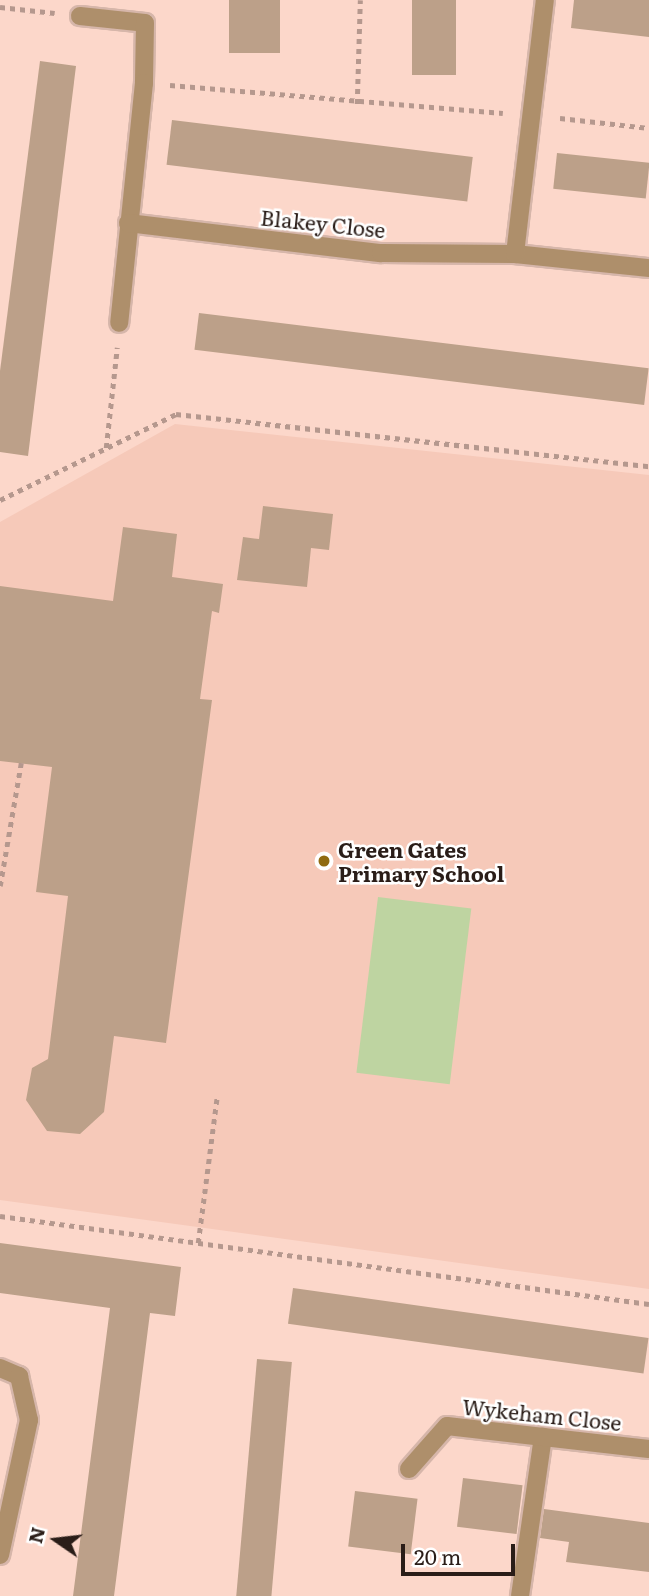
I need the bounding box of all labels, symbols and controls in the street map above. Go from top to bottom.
street label: Blakey Close [259,204,387,242]
place label: Green Gates Primary School [338,836,504,886]
marker: Green Gates Primary School [316,853,332,869]
street label: Wykeham Close [461,1393,623,1435]
north arrow [21,1505,91,1575]
text: N [20,1524,51,1546]
scale bar [404,1530,518,1574]
text: 20 m [414,1540,461,1571]

